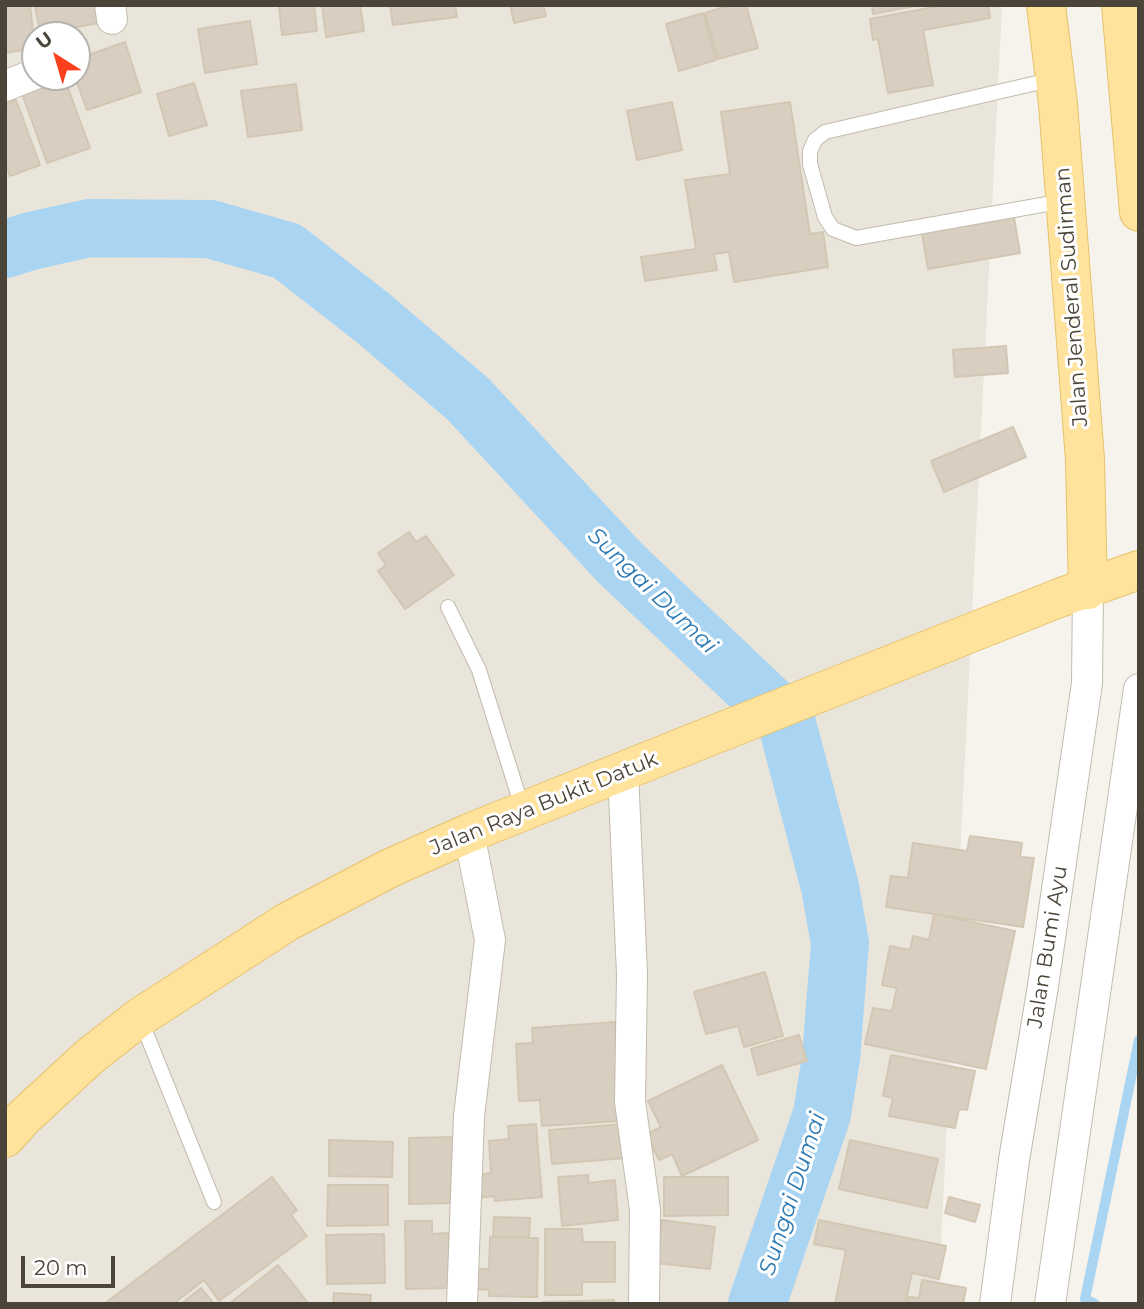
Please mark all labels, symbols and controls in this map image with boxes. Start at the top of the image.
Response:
north arrow [21,21,91,91]
text: U [31,27,57,54]
street label: Jalan Jenderal Sudirman [1050,166,1094,428]
water label: Sungai Dumai [582,522,722,660]
street label: Jalan Raya Bukit Datuk [426,747,662,861]
street label: Jalan Bumi Ayu [1023,864,1073,1030]
water label: Sungai Dumai [754,1109,832,1279]
scale bar [24,1242,119,1286]
text: 20 m [34,1255,88,1280]

